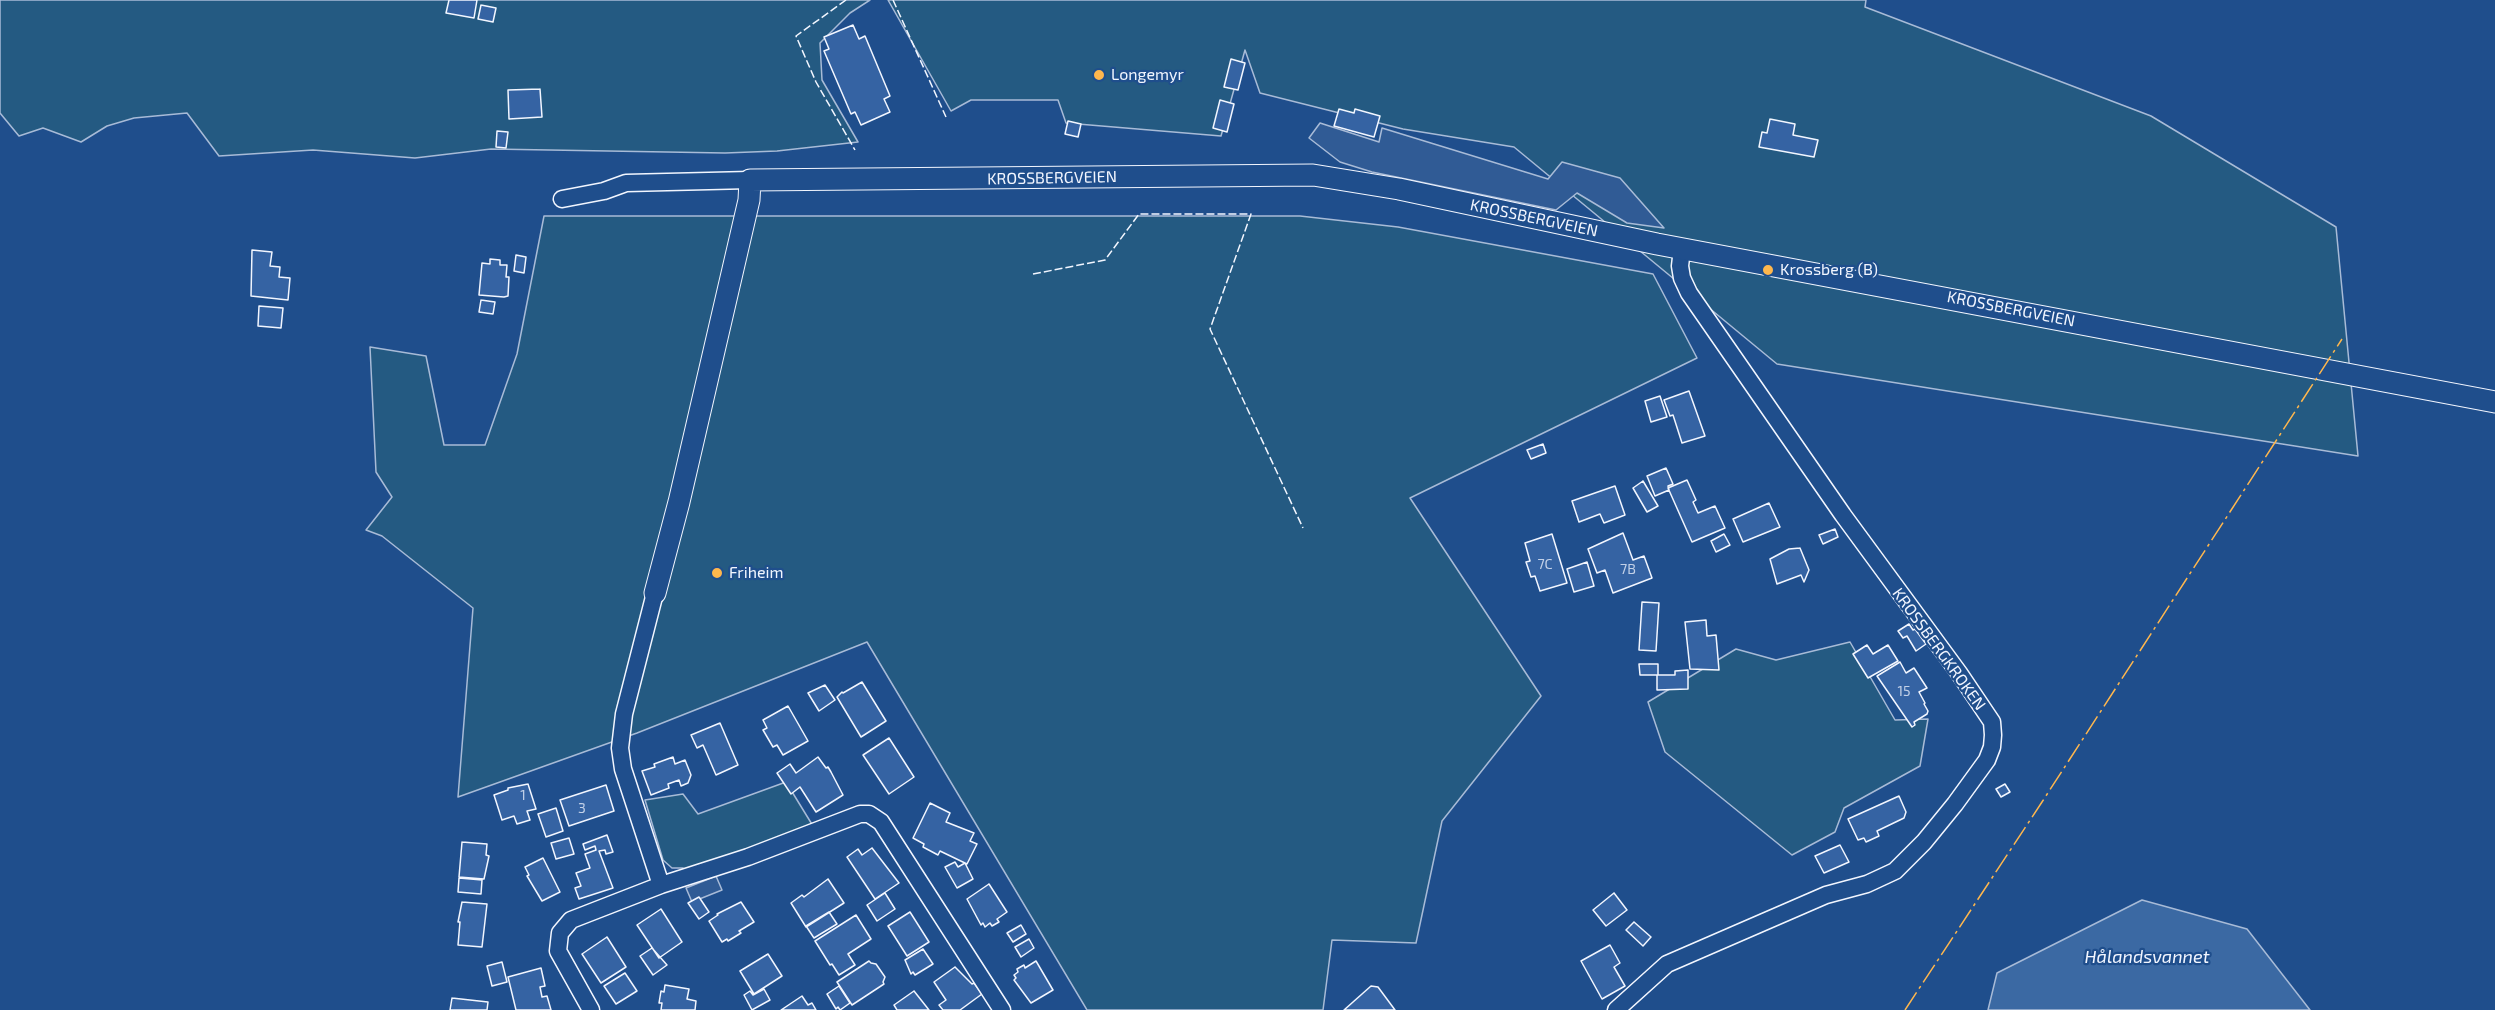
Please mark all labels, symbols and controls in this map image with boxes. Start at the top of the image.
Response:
place label: Longemyr [1111,65,1184,85]
marker: Longemyr [1092,68,1106,82]
street label: KROSSBERGVEIEN [987,167,1117,189]
street label: KROSSBERGVEIEN [1468,195,1600,241]
place label: Krossberg (B) [1780,260,1878,280]
marker: Krossberg (B) [1761,263,1775,277]
street label: KROSSBERGVEIEN [1945,287,2077,331]
house number: 7C [1537,556,1553,572]
house number: 7B [1620,561,1636,577]
place label: Friheim [729,563,784,583]
marker: Friheim [710,566,724,580]
street label: KROSSBERGKROKEN [1888,584,1990,714]
house number: 15 [1897,683,1911,699]
house number: 1 [520,787,526,803]
house number: 3 [578,800,586,816]
water label: Hålandsvannet [2085,946,2209,968]

